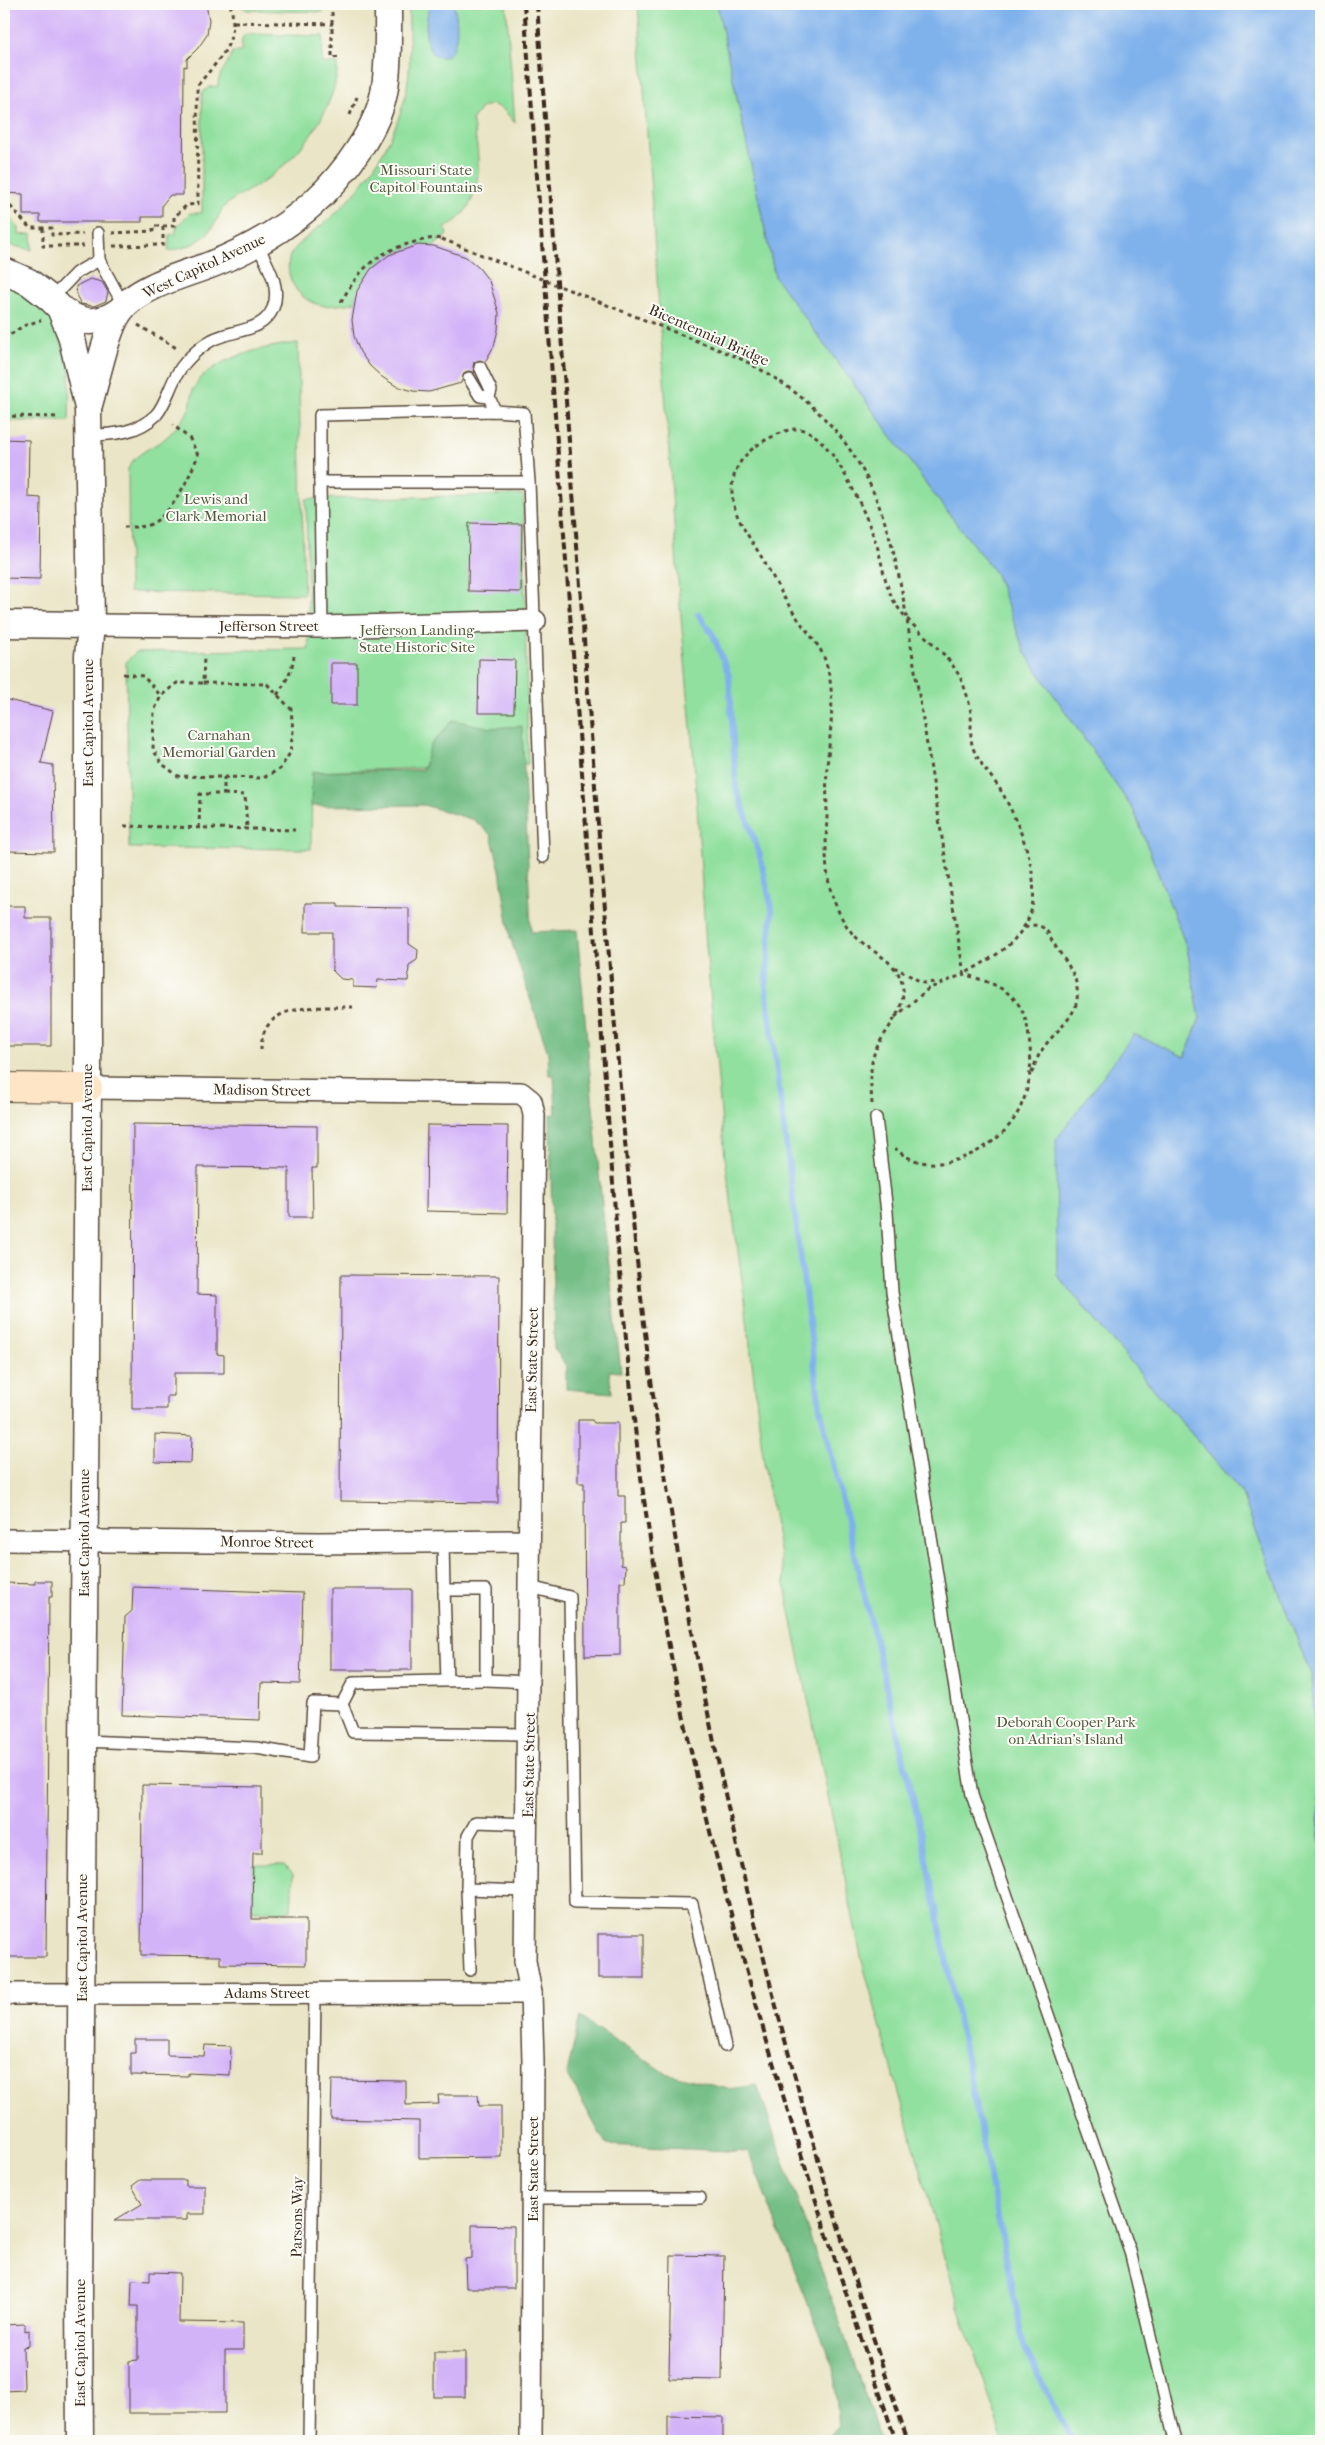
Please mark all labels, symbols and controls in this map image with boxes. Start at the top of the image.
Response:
park label: Missouri State Capitol Fountains [369,161,483,196]
street label: West Capitol Avenue [139,229,269,303]
street label: Bicentennial Bridge [646,300,772,370]
park label: Lewis and Clark Memorial [165,490,267,525]
street label: Jefferson Street [218,617,320,635]
park label: Jefferson Landing State Historic Site [359,621,476,656]
street label: East Capitol Avenue [79,658,97,787]
park label: Carnahan Memorial Garden [162,726,276,761]
street label: East Capitol Avenue [78,1063,96,1192]
street label: Madison Street [213,1080,312,1100]
street label: East State Street [522,1306,542,1413]
street label: East Capitol Avenue [75,1468,93,1597]
street label: Monroe Street [220,1532,315,1552]
street label: East State Street [519,1711,539,1818]
park label: Deborah Cooper Park on Adrian's Island [996,1713,1136,1748]
street label: East Capitol Avenue [73,1873,91,2002]
street label: Adams Street [223,1984,310,2002]
street label: East State Street [524,2115,542,2222]
street label: Parsons Way [287,2175,307,2258]
street label: East Capitol Avenue [71,2278,89,2407]

